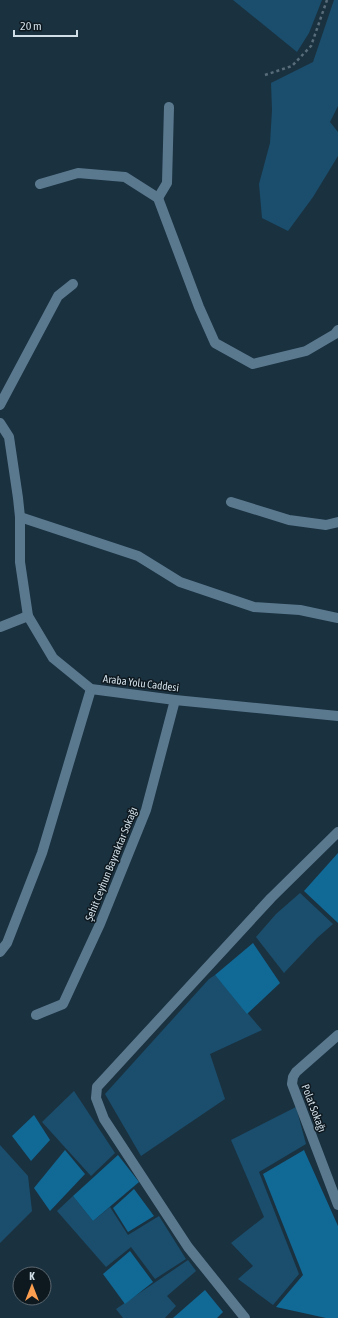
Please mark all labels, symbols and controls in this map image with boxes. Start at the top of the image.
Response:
scale bar [14,12,77,38]
text: 20 m [20,19,42,33]
street label: Araba Yolu Caddesi [102,672,180,694]
street label: Şehit Ceyhun Bayraktar Sokağı [83,805,139,923]
street label: Polat Sokağı [299,1082,329,1134]
north arrow [12,1266,52,1306]
text: K [29,1270,35,1282]

